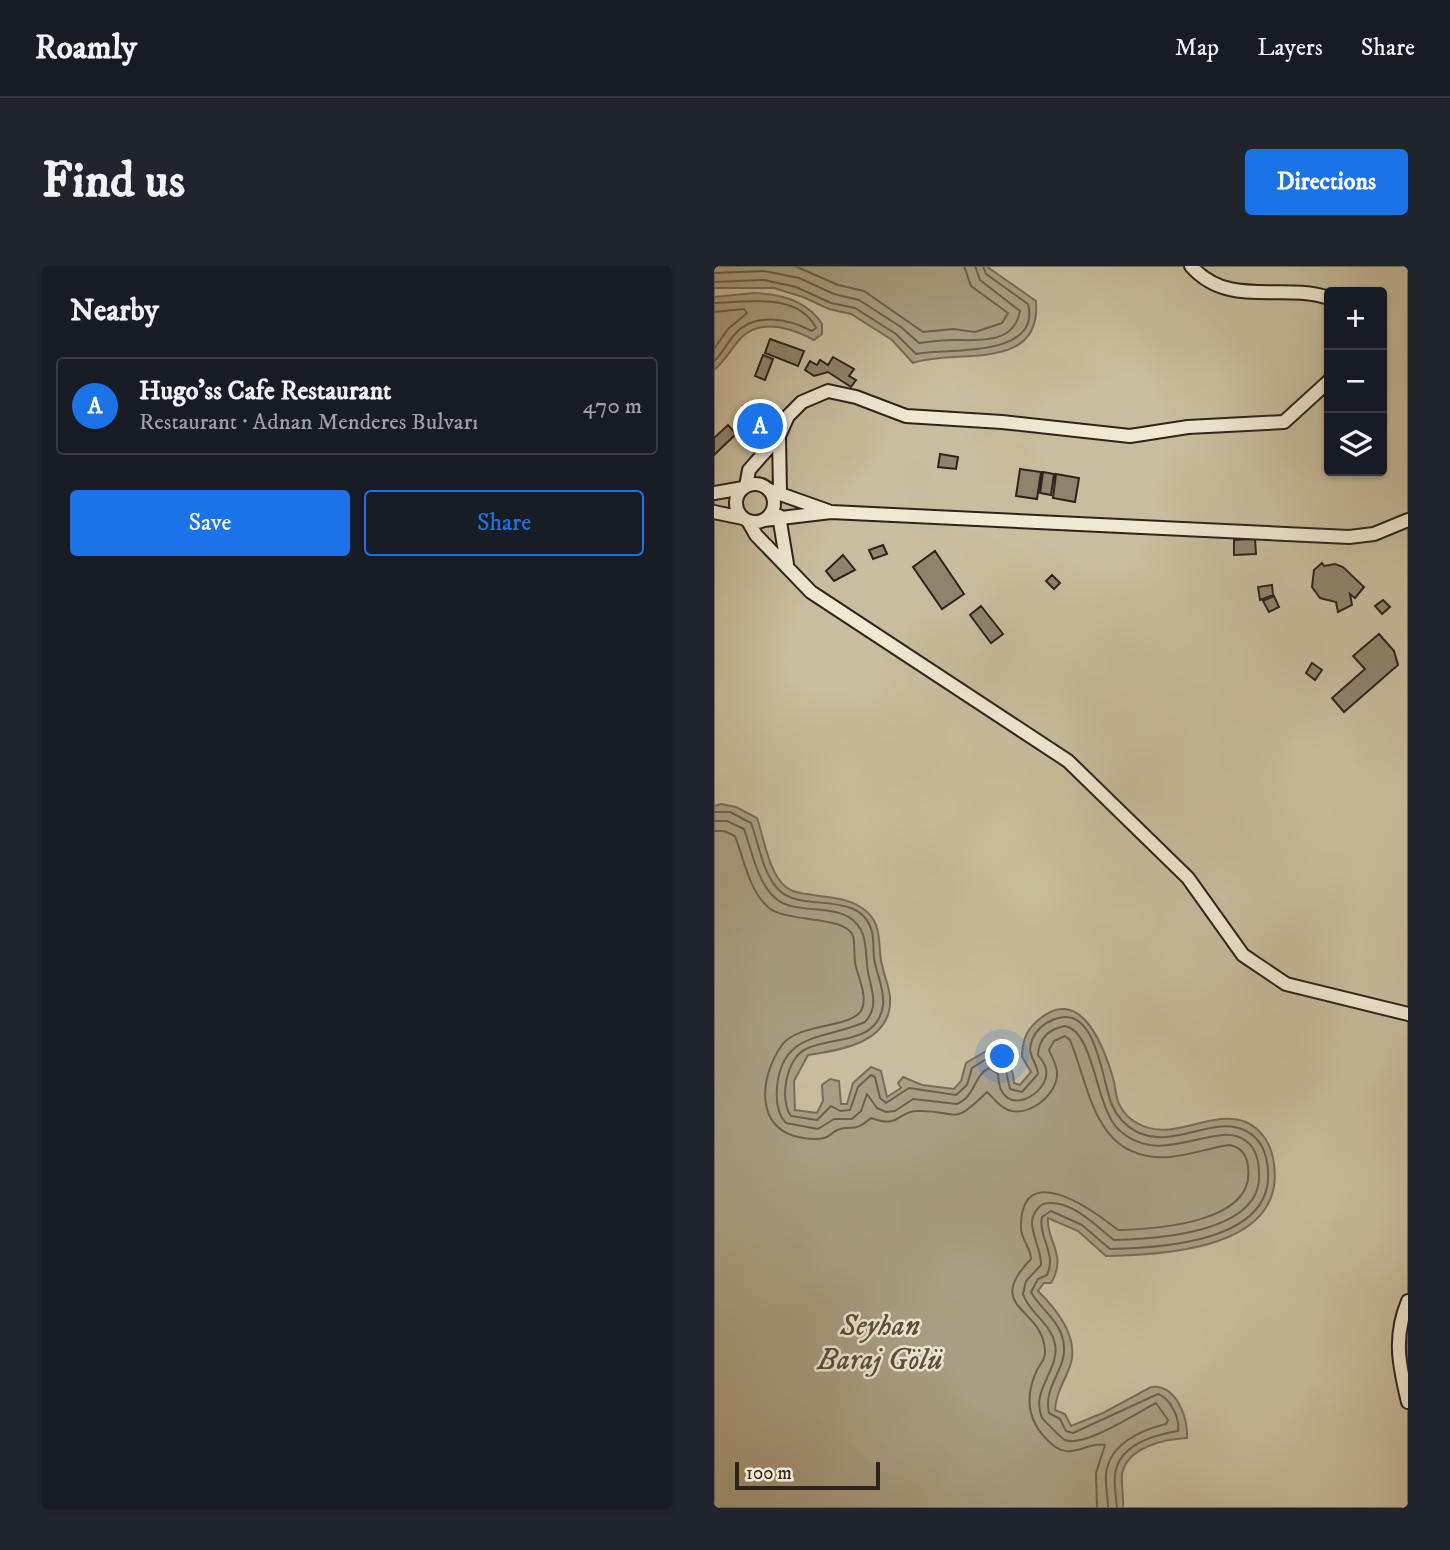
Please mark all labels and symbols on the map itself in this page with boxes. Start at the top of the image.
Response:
pin: A [737,400,783,452]
your location [985,1039,1019,1073]
water label: Seyhan Baraj Gölü [816,1308,943,1379]
scale bar [735,1459,880,1491]

